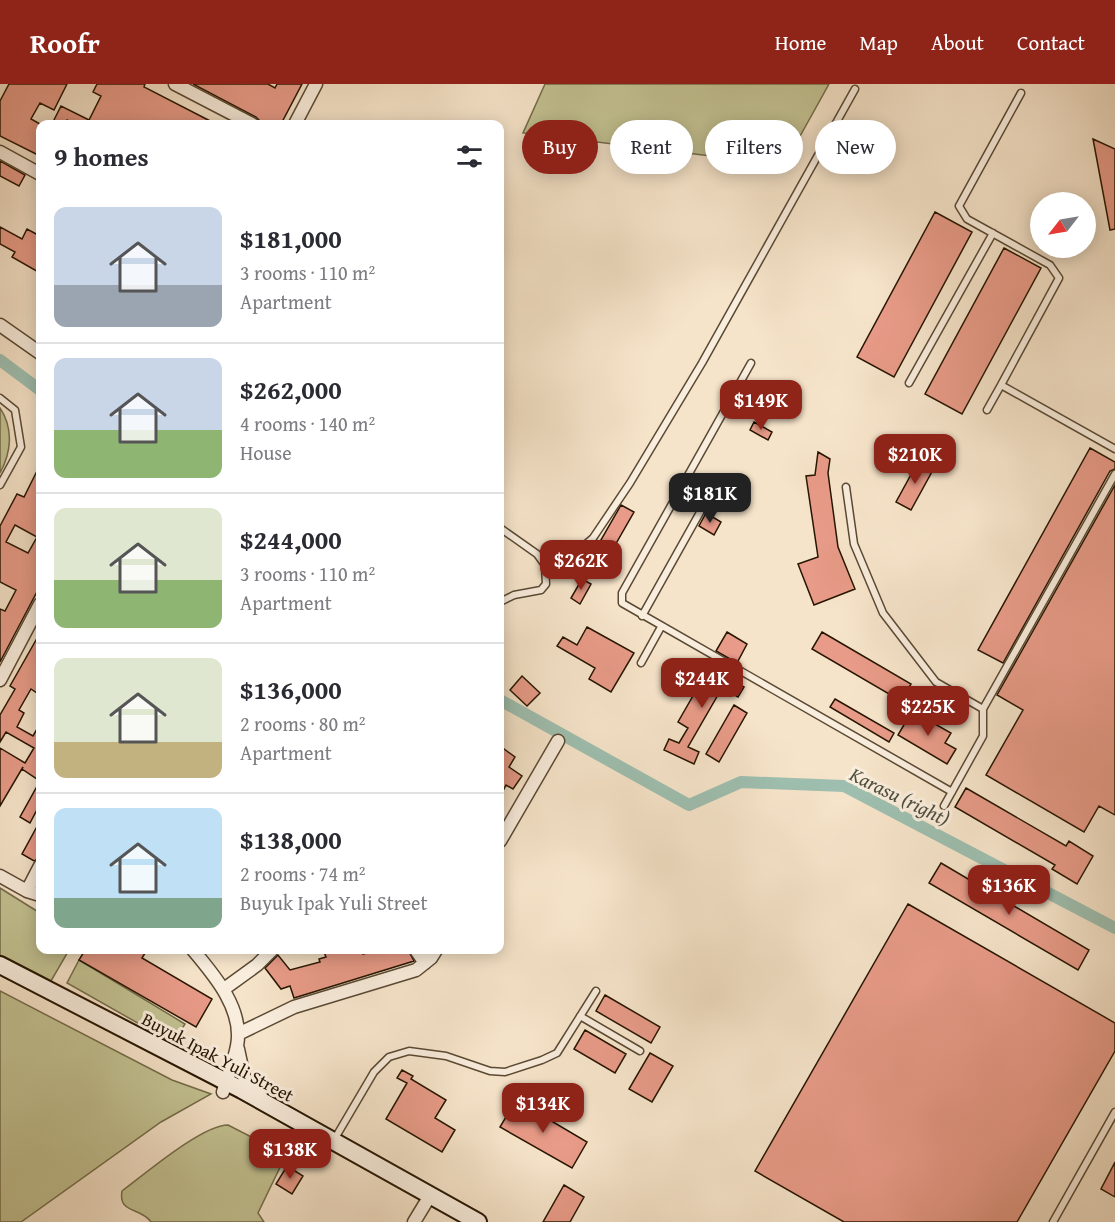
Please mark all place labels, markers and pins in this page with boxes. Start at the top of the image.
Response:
pin: $149K [719,380,803,431]
pin: $210K [873,434,957,485]
pin: $181K [668,473,752,524]
pin: $262K [539,540,623,591]
pin: $244K [660,658,744,709]
pin: $225K [886,686,970,737]
pin: $136K [967,865,1051,916]
pin: $134K [501,1083,585,1134]
pin: $138K [248,1129,332,1180]

